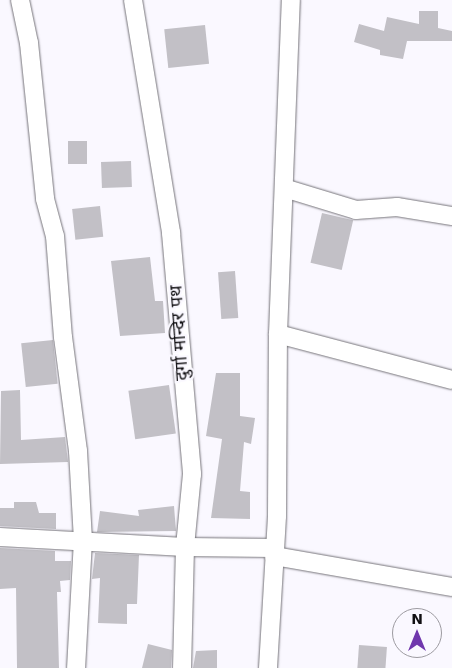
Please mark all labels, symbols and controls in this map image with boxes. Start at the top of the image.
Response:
street label: दुर्गा मन्दिर पथ [165,285,193,381]
north arrow [392,608,442,658]
text: N [411,611,423,627]

